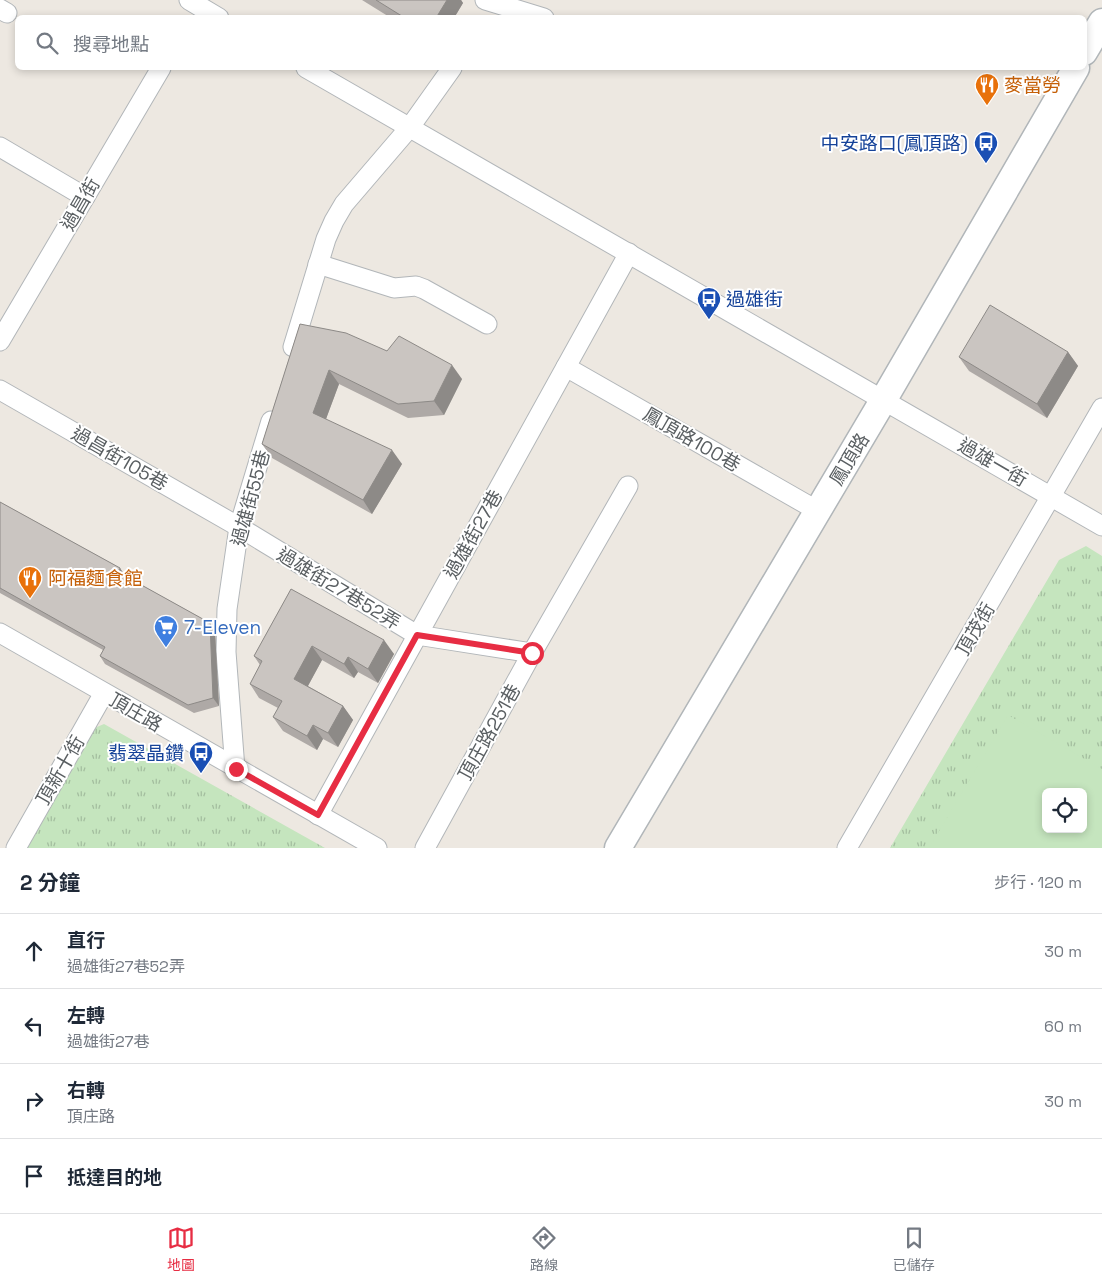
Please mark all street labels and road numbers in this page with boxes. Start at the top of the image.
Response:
street label: 過昌街 [55,173,106,235]
street label: 鳳頂路100巷 [639,402,745,477]
street label: 過昌街105巷 [67,421,173,496]
street label: 鳳頂路 [824,428,875,490]
street label: 過雄一街 [954,433,1032,492]
street label: 過雄街55巷 [226,447,275,549]
street label: 過雄街27巷 [439,485,508,583]
street label: 過雄街27巷52弄 [272,542,405,635]
street label: 頂茂街 [950,598,1001,660]
street label: 頂庄路251巷 [453,680,526,785]
street label: 頂庄路 [105,687,167,738]
street label: 頂新十街 [31,731,90,809]

